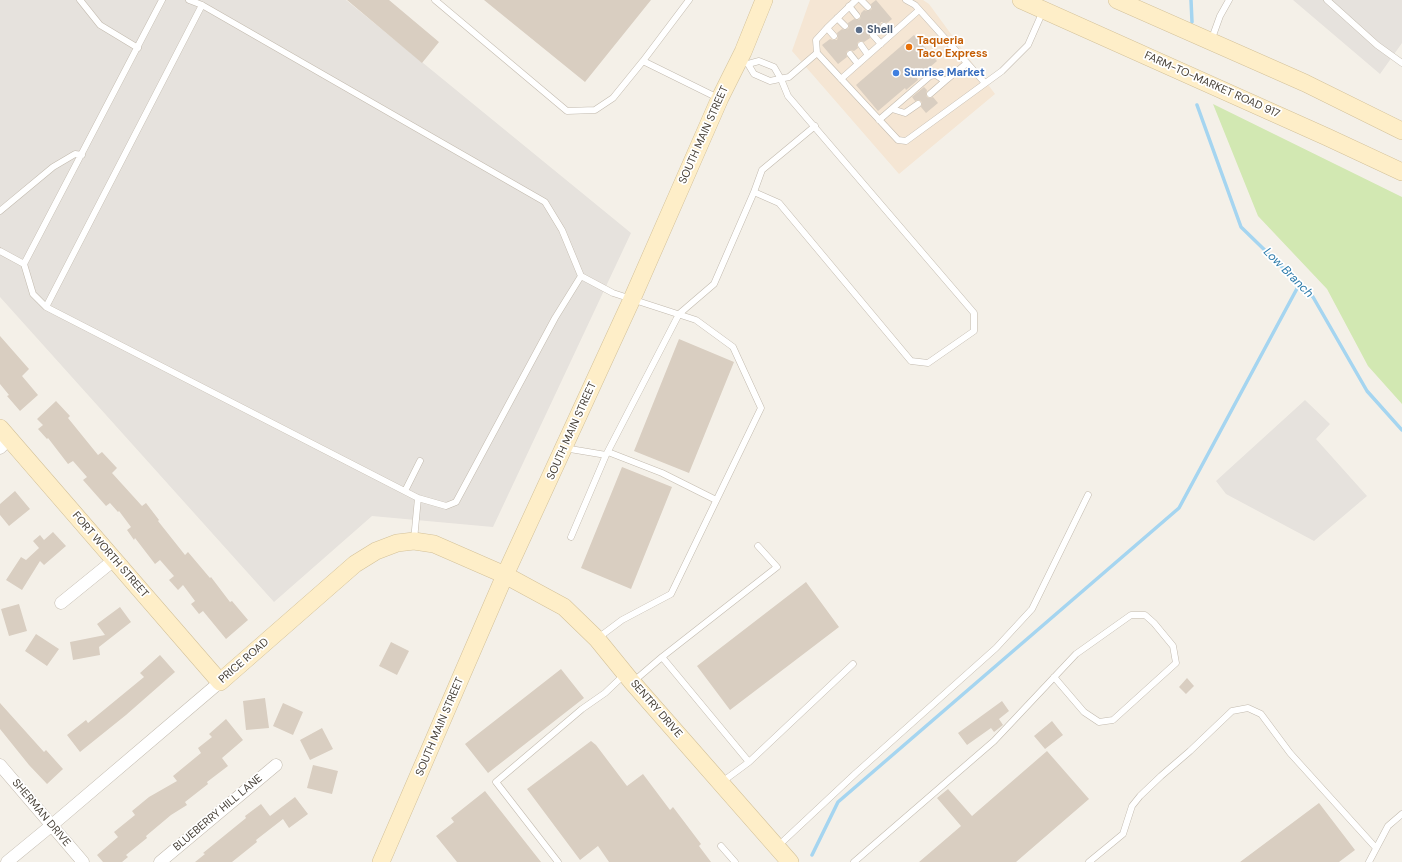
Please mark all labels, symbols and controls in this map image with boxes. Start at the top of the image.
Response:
place label: Shell [867,23,893,37]
marker: Shell [854,25,864,35]
place label: Taqueria Taco Express [917,34,988,60]
marker: Taqueria Taco Express [904,42,914,52]
street label: FARM-TO-MARKET ROAD 917 [1142,49,1282,121]
place label: Sunrise Market [904,66,985,80]
marker: Sunrise Market [891,68,901,78]
street label: SOUTH MAIN STREET [676,84,732,186]
water label: Low Branch [1260,245,1316,301]
street label: SOUTH MAIN STREET [544,380,600,482]
street label: FORT WORTH STREET [69,509,151,601]
street label: PRICE ROAD [216,636,272,686]
street label: SOUTH MAIN STREET [413,676,467,778]
street label: SENTRY DRIVE [627,677,685,741]
street label: BLUEBERRY HILL LANE [171,772,265,854]
street label: SHERMAN DRIVE [9,777,73,849]

